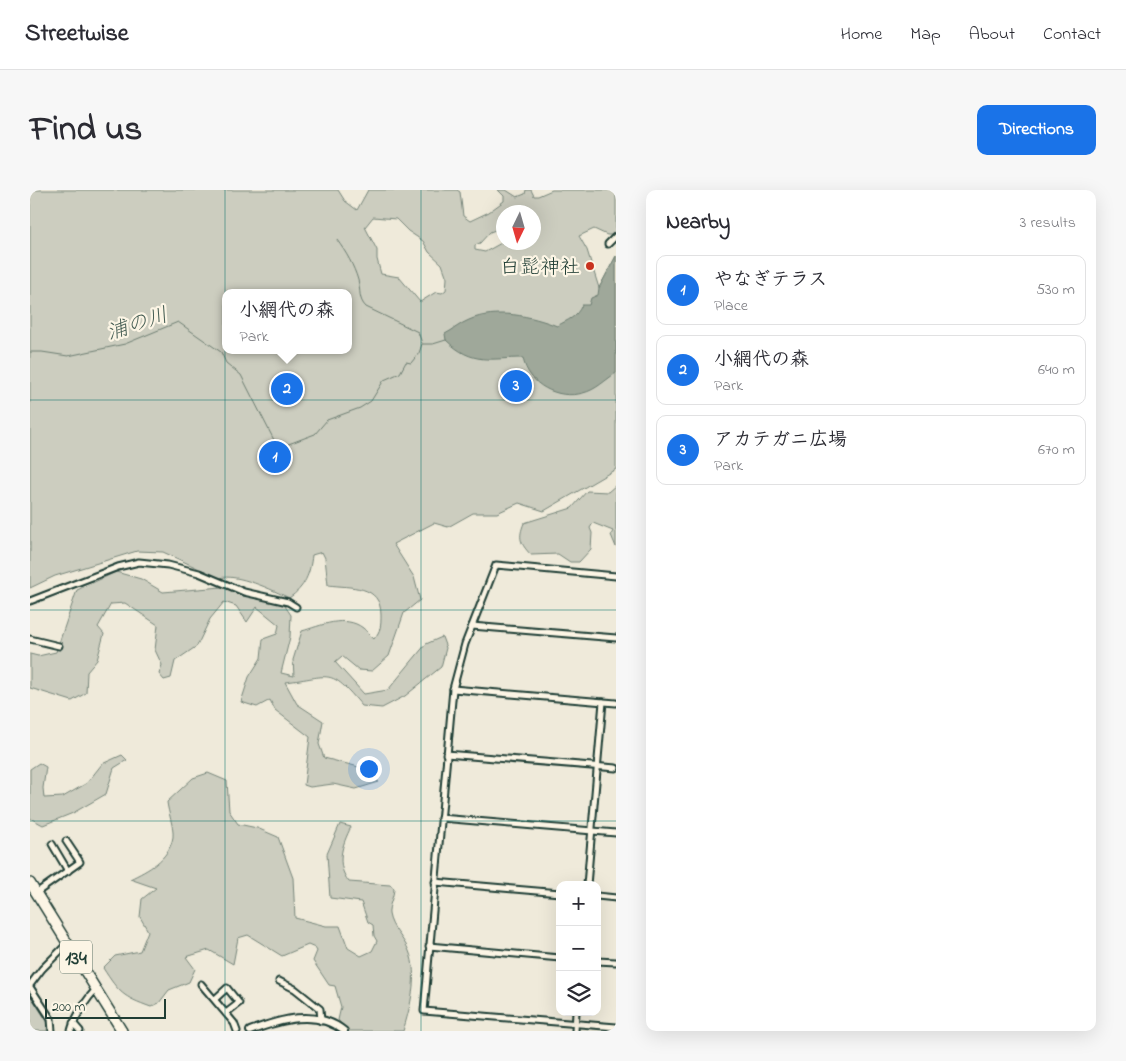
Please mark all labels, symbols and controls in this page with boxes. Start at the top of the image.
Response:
text: Streetwise [25,17,129,52]
text: Home [841,22,882,48]
text: Map [910,22,941,48]
text: About [969,22,1015,48]
text: Contact [1043,22,1101,48]
text: Find us [30,105,142,156]
button: Directions [977,105,1096,155]
north arrow [496,205,541,250]
text: Nearby [666,208,730,238]
text: 3 results [1020,211,1076,235]
place label: 白髭神社 [500,254,580,283]
marker: 白髭神社 [584,260,596,272]
text: やなぎテラス [714,267,827,294]
text: 1 [680,278,686,302]
text: 530 m [1036,278,1075,302]
popup [222,289,352,354]
text: Place [714,294,748,318]
text: 小網代の森 [239,298,335,325]
water label: 浦の川 [103,301,172,349]
text: Park [239,325,268,349]
text: 小網代の森 [714,347,809,374]
text: 2 [679,358,687,382]
text: 640 m [1038,358,1075,382]
pin: 3 [500,367,532,405]
pin: 2 [271,370,303,408]
text: Park [714,374,743,398]
text: アカテガニ広場 [714,427,847,454]
pin: 1 [259,438,291,476]
text: 3 [680,438,686,462]
text: 670 m [1038,438,1075,462]
text: Park [714,454,743,478]
your location [356,756,382,782]
map controls [556,881,601,1016]
button: + [556,881,601,926]
button: − [556,926,601,971]
road number: 134 [60,940,92,974]
button: layers [556,971,601,1016]
scale bar [45,996,166,1019]
text: 200 m [52,997,85,1018]

